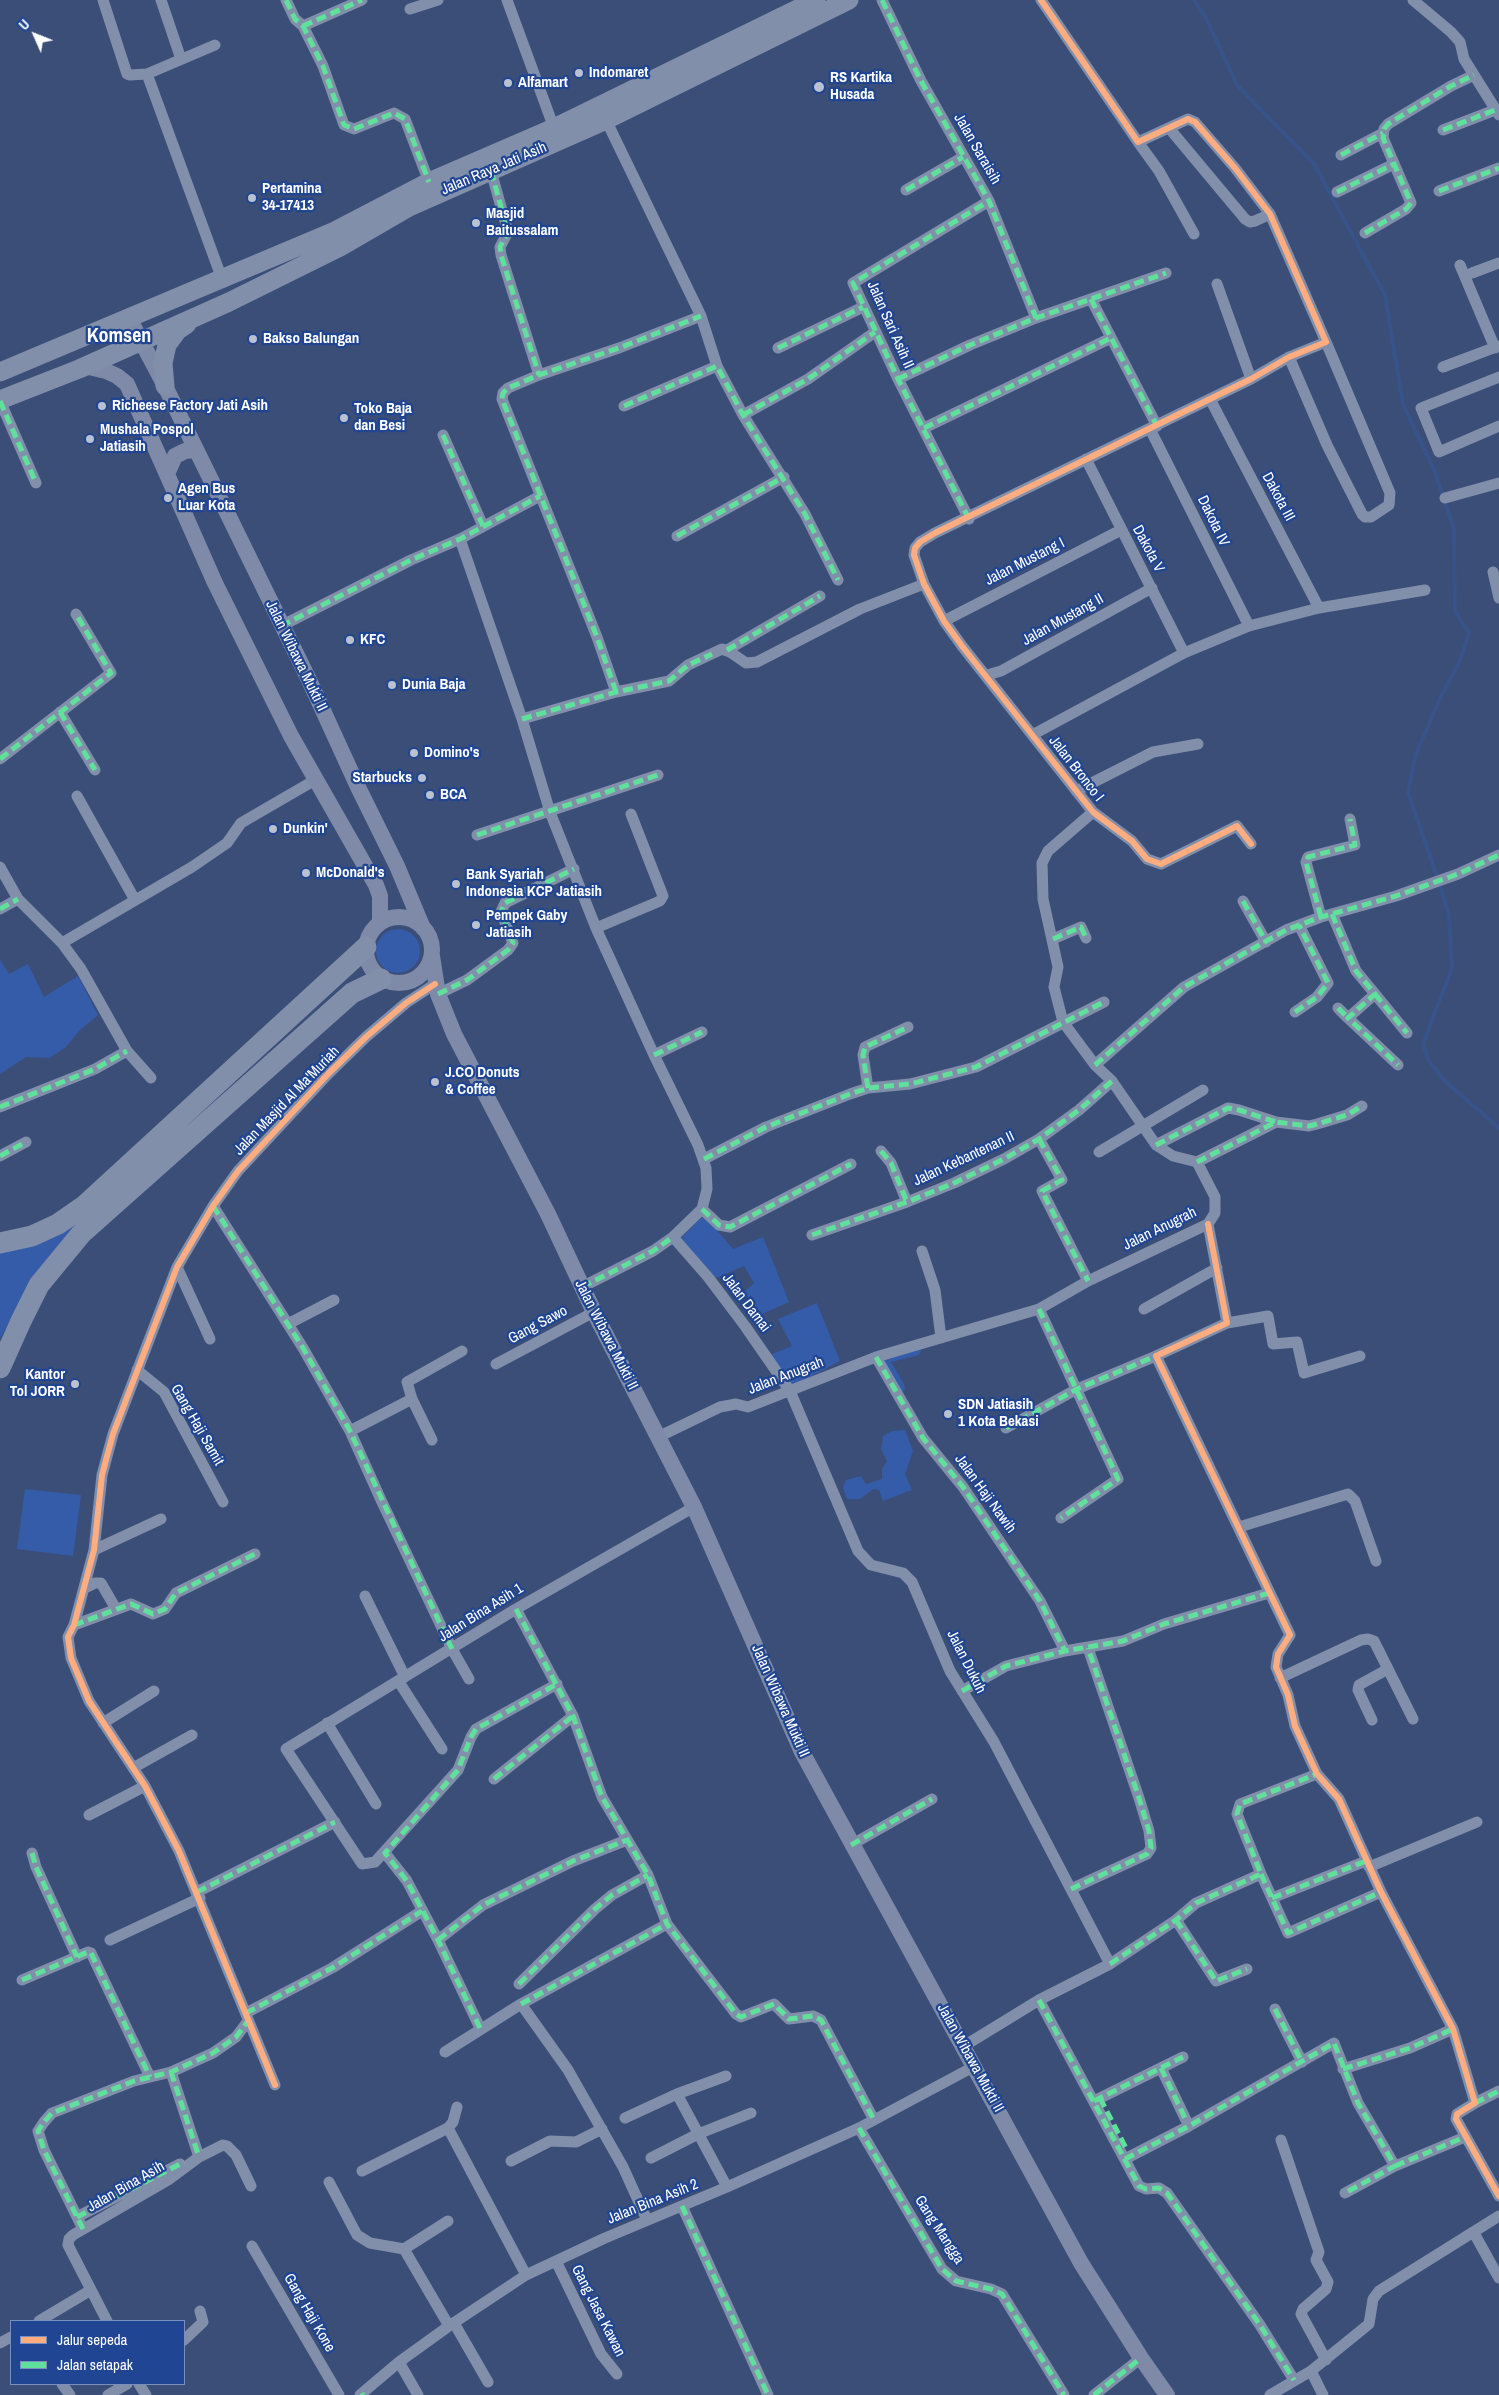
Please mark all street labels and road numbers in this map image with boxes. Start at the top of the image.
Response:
street label: Jalan Saraisih [950,110,1004,188]
street label: Jalan Raya Jati Asih [439,139,549,199]
street label: Jalan Sari Asih II [863,279,917,371]
street label: Dakota III [1258,470,1298,524]
street label: Dakota IV [1193,493,1233,549]
street label: Dakota V [1128,522,1168,576]
street label: Jalan Mustang I [982,534,1068,590]
street label: Jalan Mustang II [1019,590,1107,650]
street label: Jalan Wibawa Mukti II [261,598,331,714]
street label: Jalan Bronco I [1045,732,1107,806]
street label: Jalan Masjid Al Ma'Muriah [230,1043,344,1159]
street label: Jalan Kebantenan II [911,1128,1017,1190]
street label: Jalan Anugrah [1120,1204,1200,1254]
street label: Jalan Damai [718,1270,774,1336]
street label: Jalan Wibawa Mukti II [571,1277,641,1393]
street label: Gang Sawo [505,1302,571,1348]
street label: Jalan Anugrah [746,1353,826,1399]
street label: Gang Haji Samit [166,1381,228,1469]
street label: Jalan Haji Nawih [950,1451,1020,1537]
street label: Jalan Bina Asih 1 [435,1580,527,1646]
street label: Jalan Dukuh [942,1627,990,1697]
street label: Jalan Wibawa Mukti II [747,1642,813,1760]
street label: Jalan Wibawa Mukti II [933,2001,1007,2115]
street label: Jalan Bina Asih [84,2158,168,2216]
street label: Jalan Bina Asih 2 [605,2176,701,2228]
street label: Gang Mangga [910,2192,968,2268]
street label: Gang Jasa Kawan [567,2262,629,2360]
street label: Gang Haji Kone [279,2271,339,2355]

